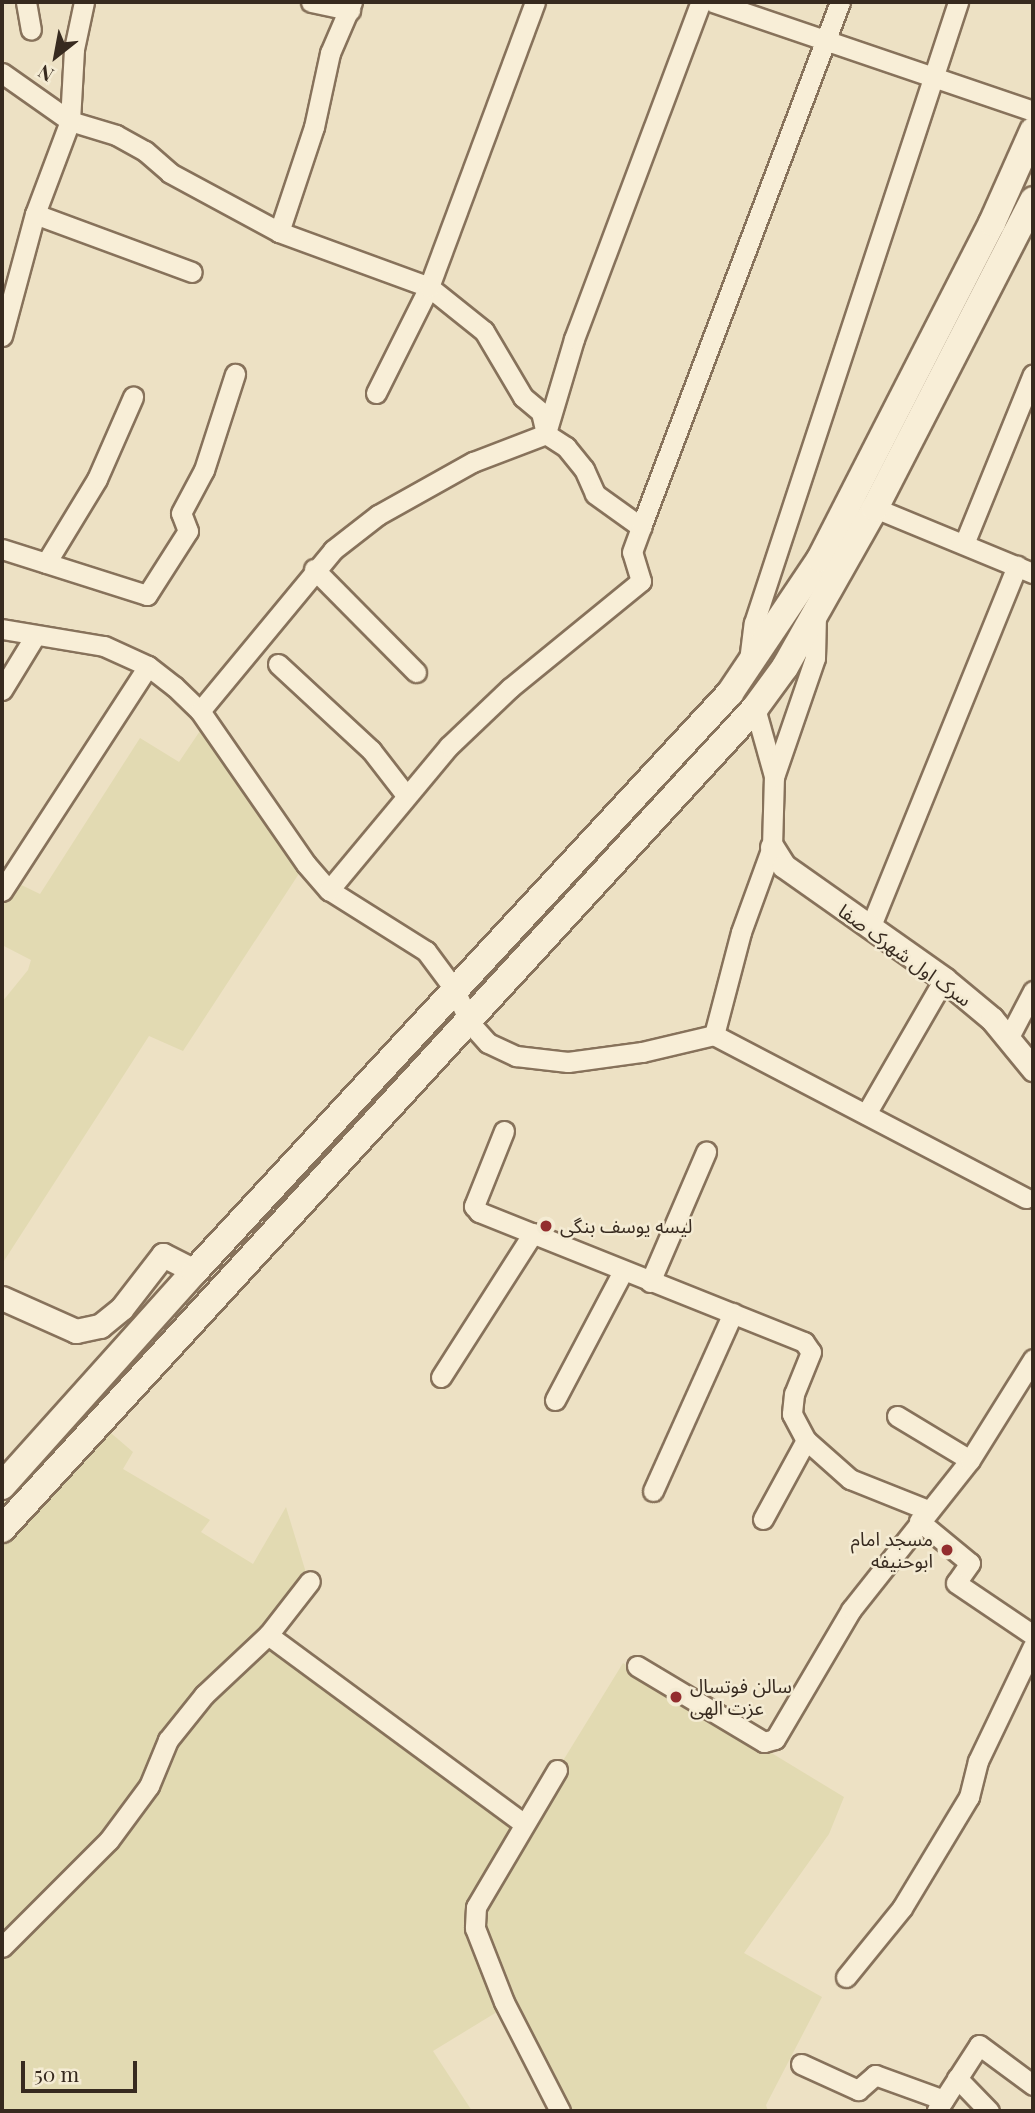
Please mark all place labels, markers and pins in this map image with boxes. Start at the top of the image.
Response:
place label: لیسه یوسف بنگی [560,1215,693,1237]
marker: لیسه یوسف بنگی [538,1218,554,1234]
place label: مسجد امام ابوحنیفه [851,1528,933,1572]
marker: مسجد امام ابوحنیفه [939,1542,955,1558]
place label: سالن فوتسال عزت الهی [690,1675,792,1719]
marker: سالن فوتسال عزت الهی [668,1689,684,1705]

